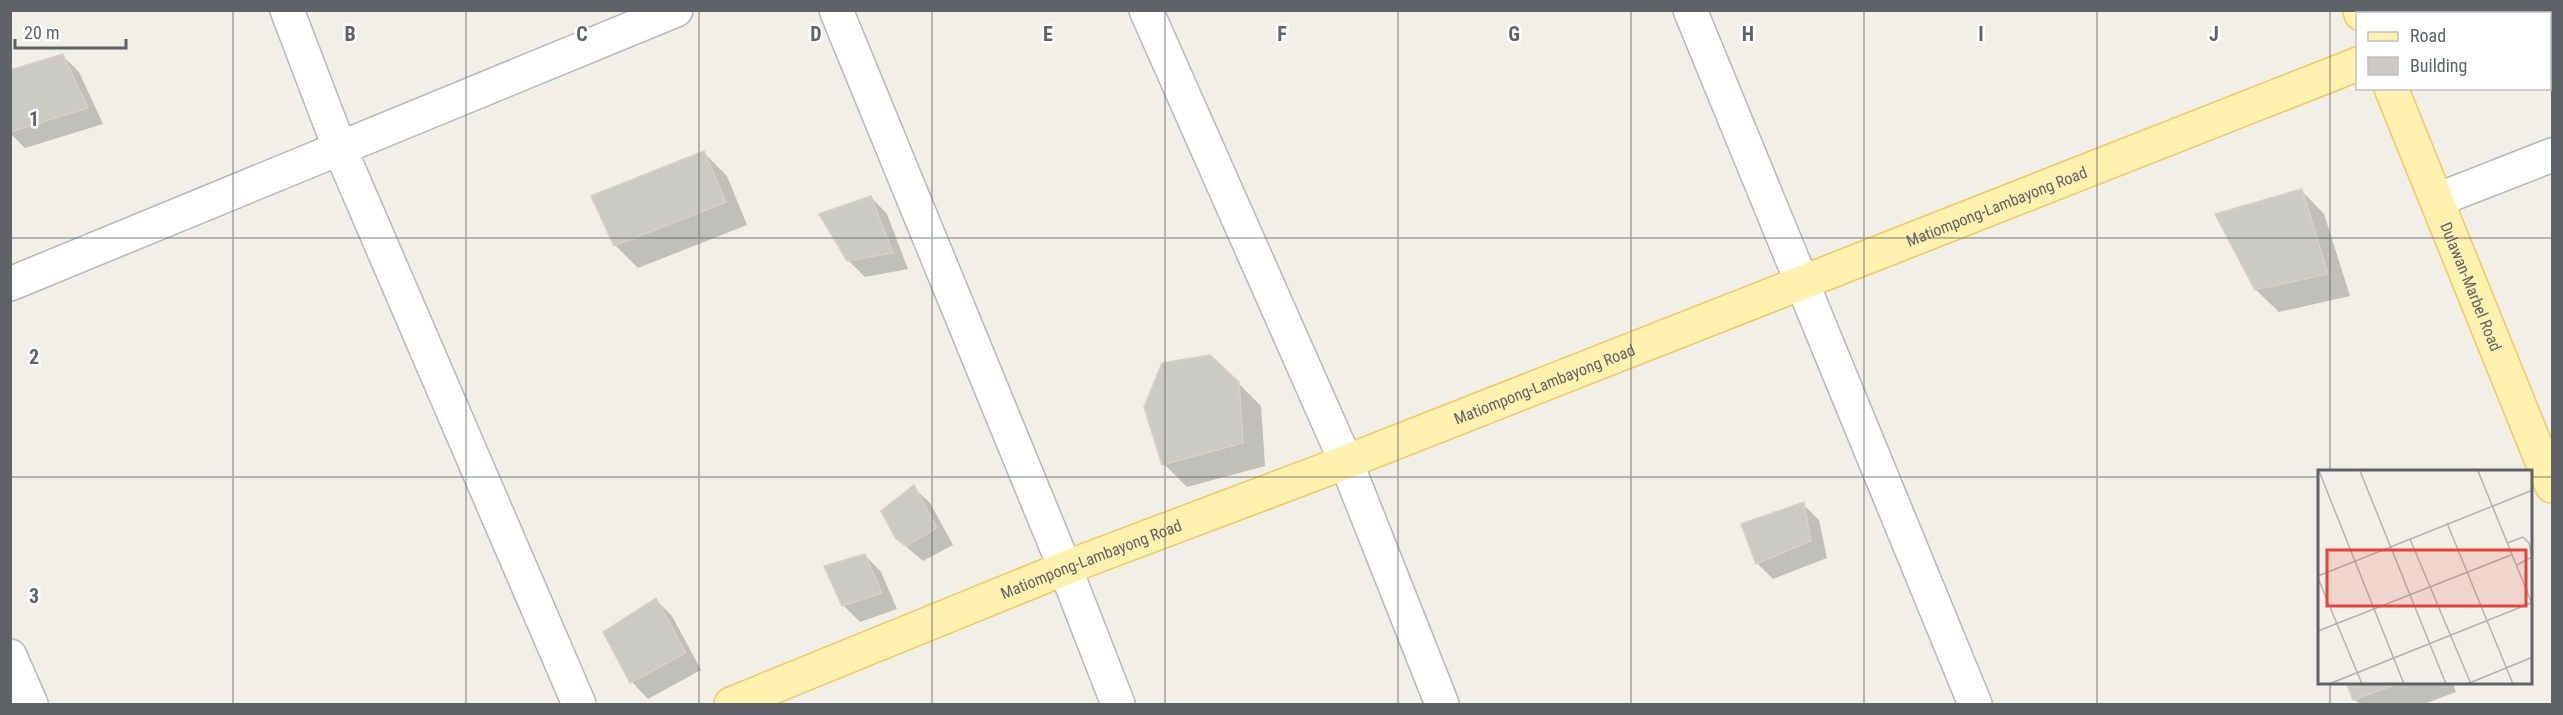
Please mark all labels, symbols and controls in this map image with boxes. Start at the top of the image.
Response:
scale bar [15,12,126,50]
legend [2356,12,2551,90]
text: 20 m [24,22,59,43]
text: B [344,22,356,46]
text: C [576,22,588,46]
text: D [810,22,822,46]
text: E [1043,22,1053,46]
text: F [1277,22,1287,46]
text: G [1508,22,1520,46]
text: H [1742,22,1754,46]
text: I [1978,22,1984,46]
text: J [2209,22,2219,46]
text: Road [2410,25,2446,46]
text: Building [2410,55,2467,76]
text: 1 [29,107,39,131]
street label: Matiompong-Lambayong Road [1904,163,2090,251]
street label: Dulawan-Marbel Road [2436,219,2505,354]
street label: Matiompong-Lambayong Road [1451,340,1638,429]
text: 2 [29,345,39,369]
inset map [2318,470,2533,685]
street label: Matiompong-Lambayong Road [998,516,1184,603]
text: 3 [29,584,39,608]

